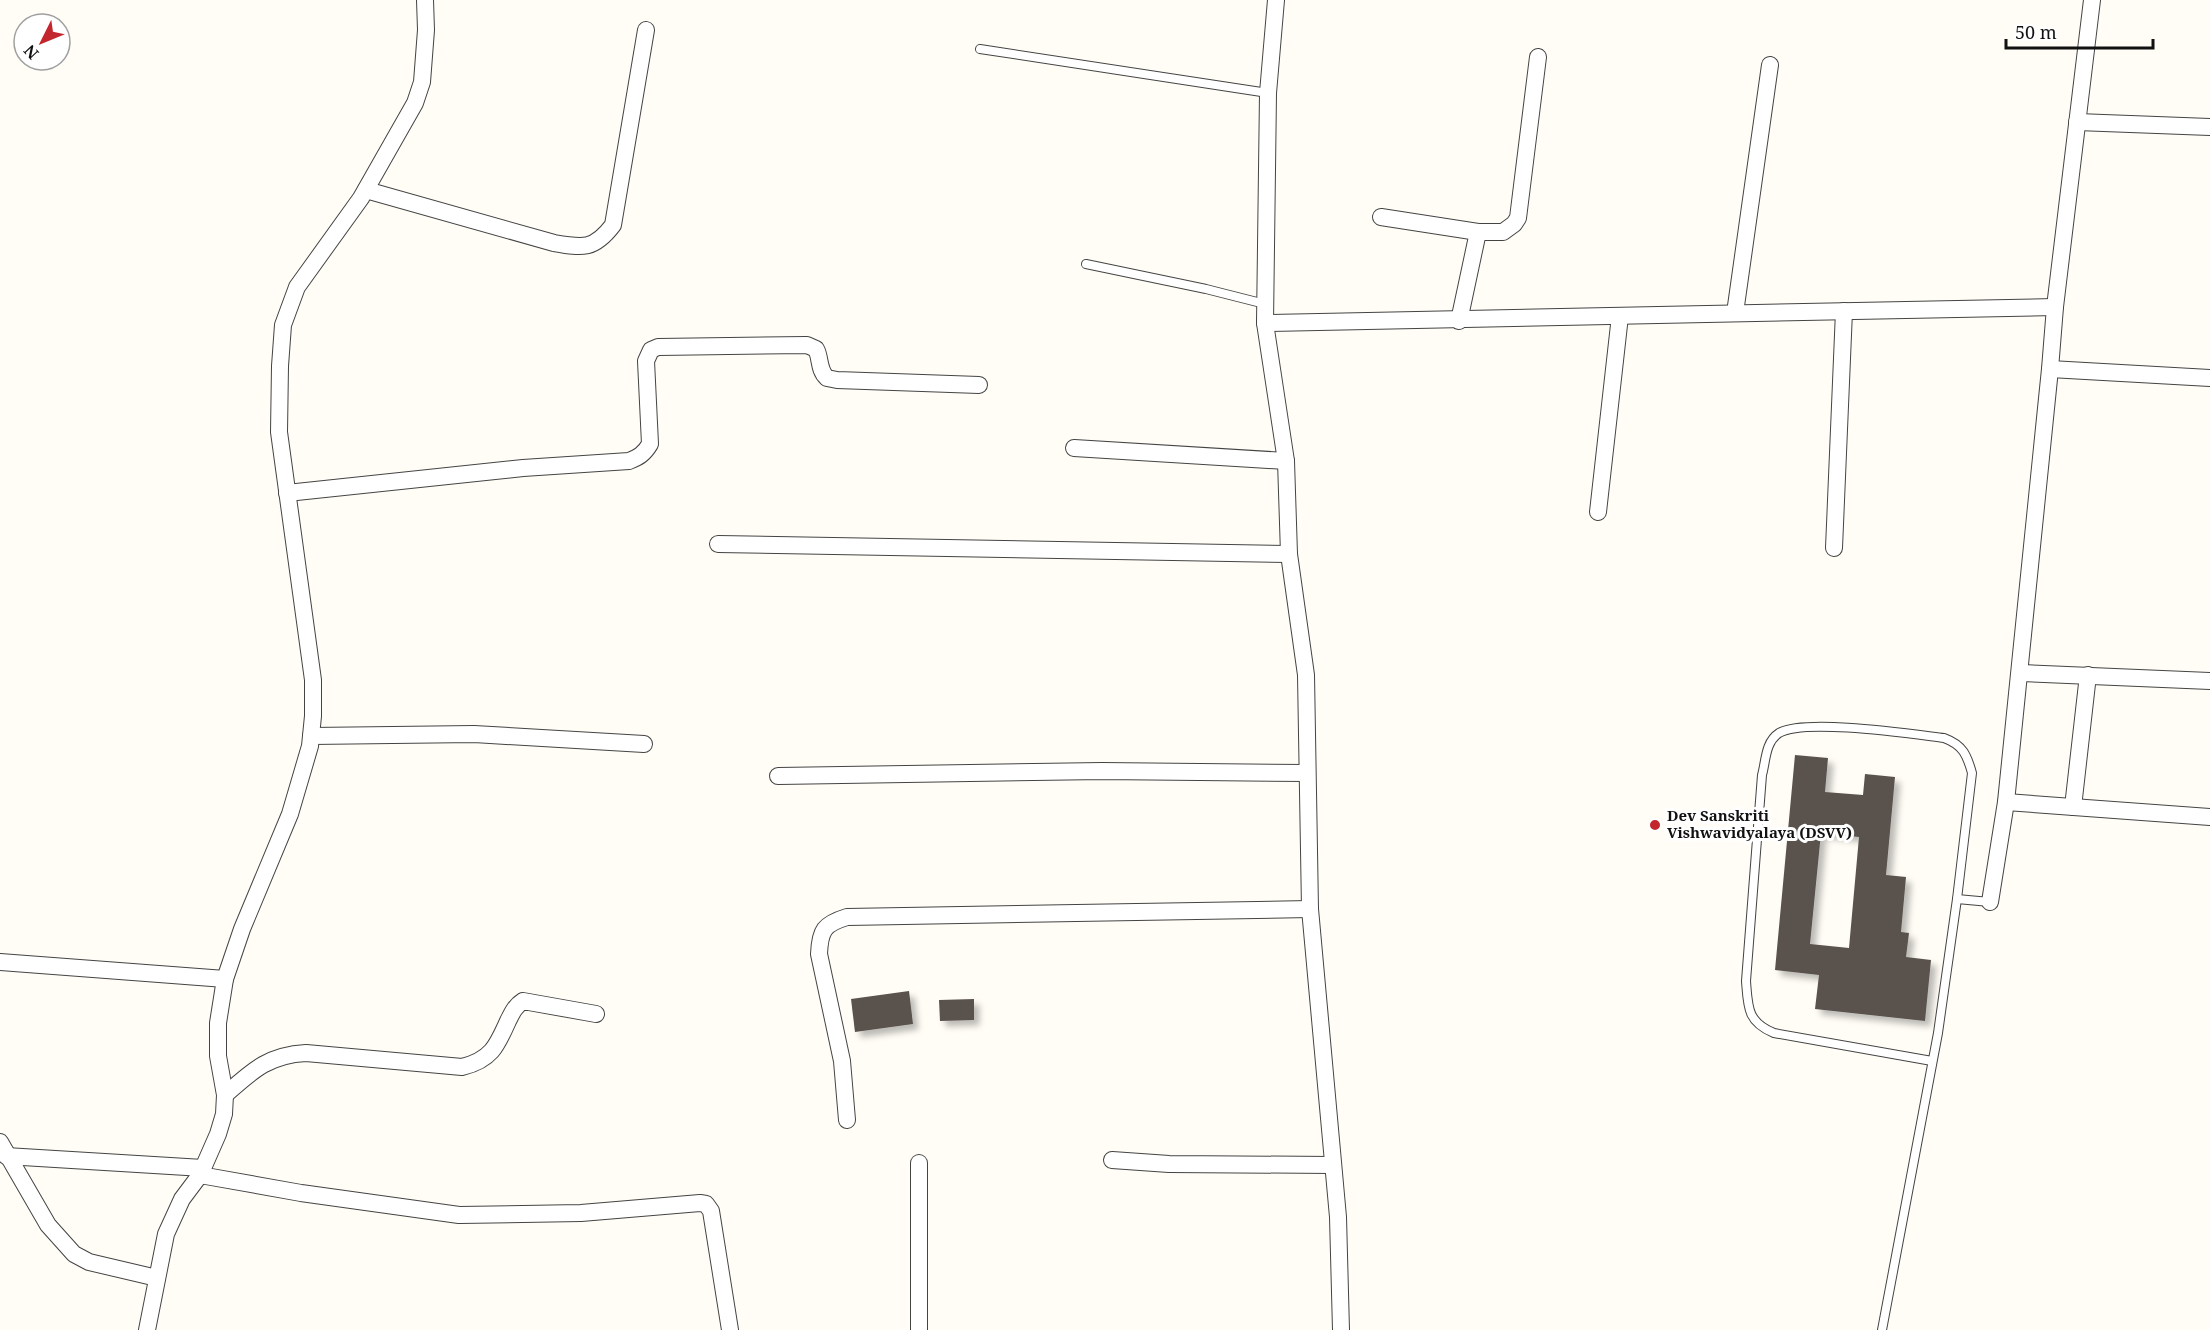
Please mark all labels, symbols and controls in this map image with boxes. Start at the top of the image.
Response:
north arrow [12,12,72,72]
scale bar [2006,12,2153,50]
text: 50 m [2015,20,2057,44]
text: N [18,40,43,64]
place label: Dev Sanskriti Vishwavidyalaya (DSVV) [1667,805,1852,842]
marker: Dev Sanskriti Vishwavidyalaya (DSVV) [1648,818,1662,832]

